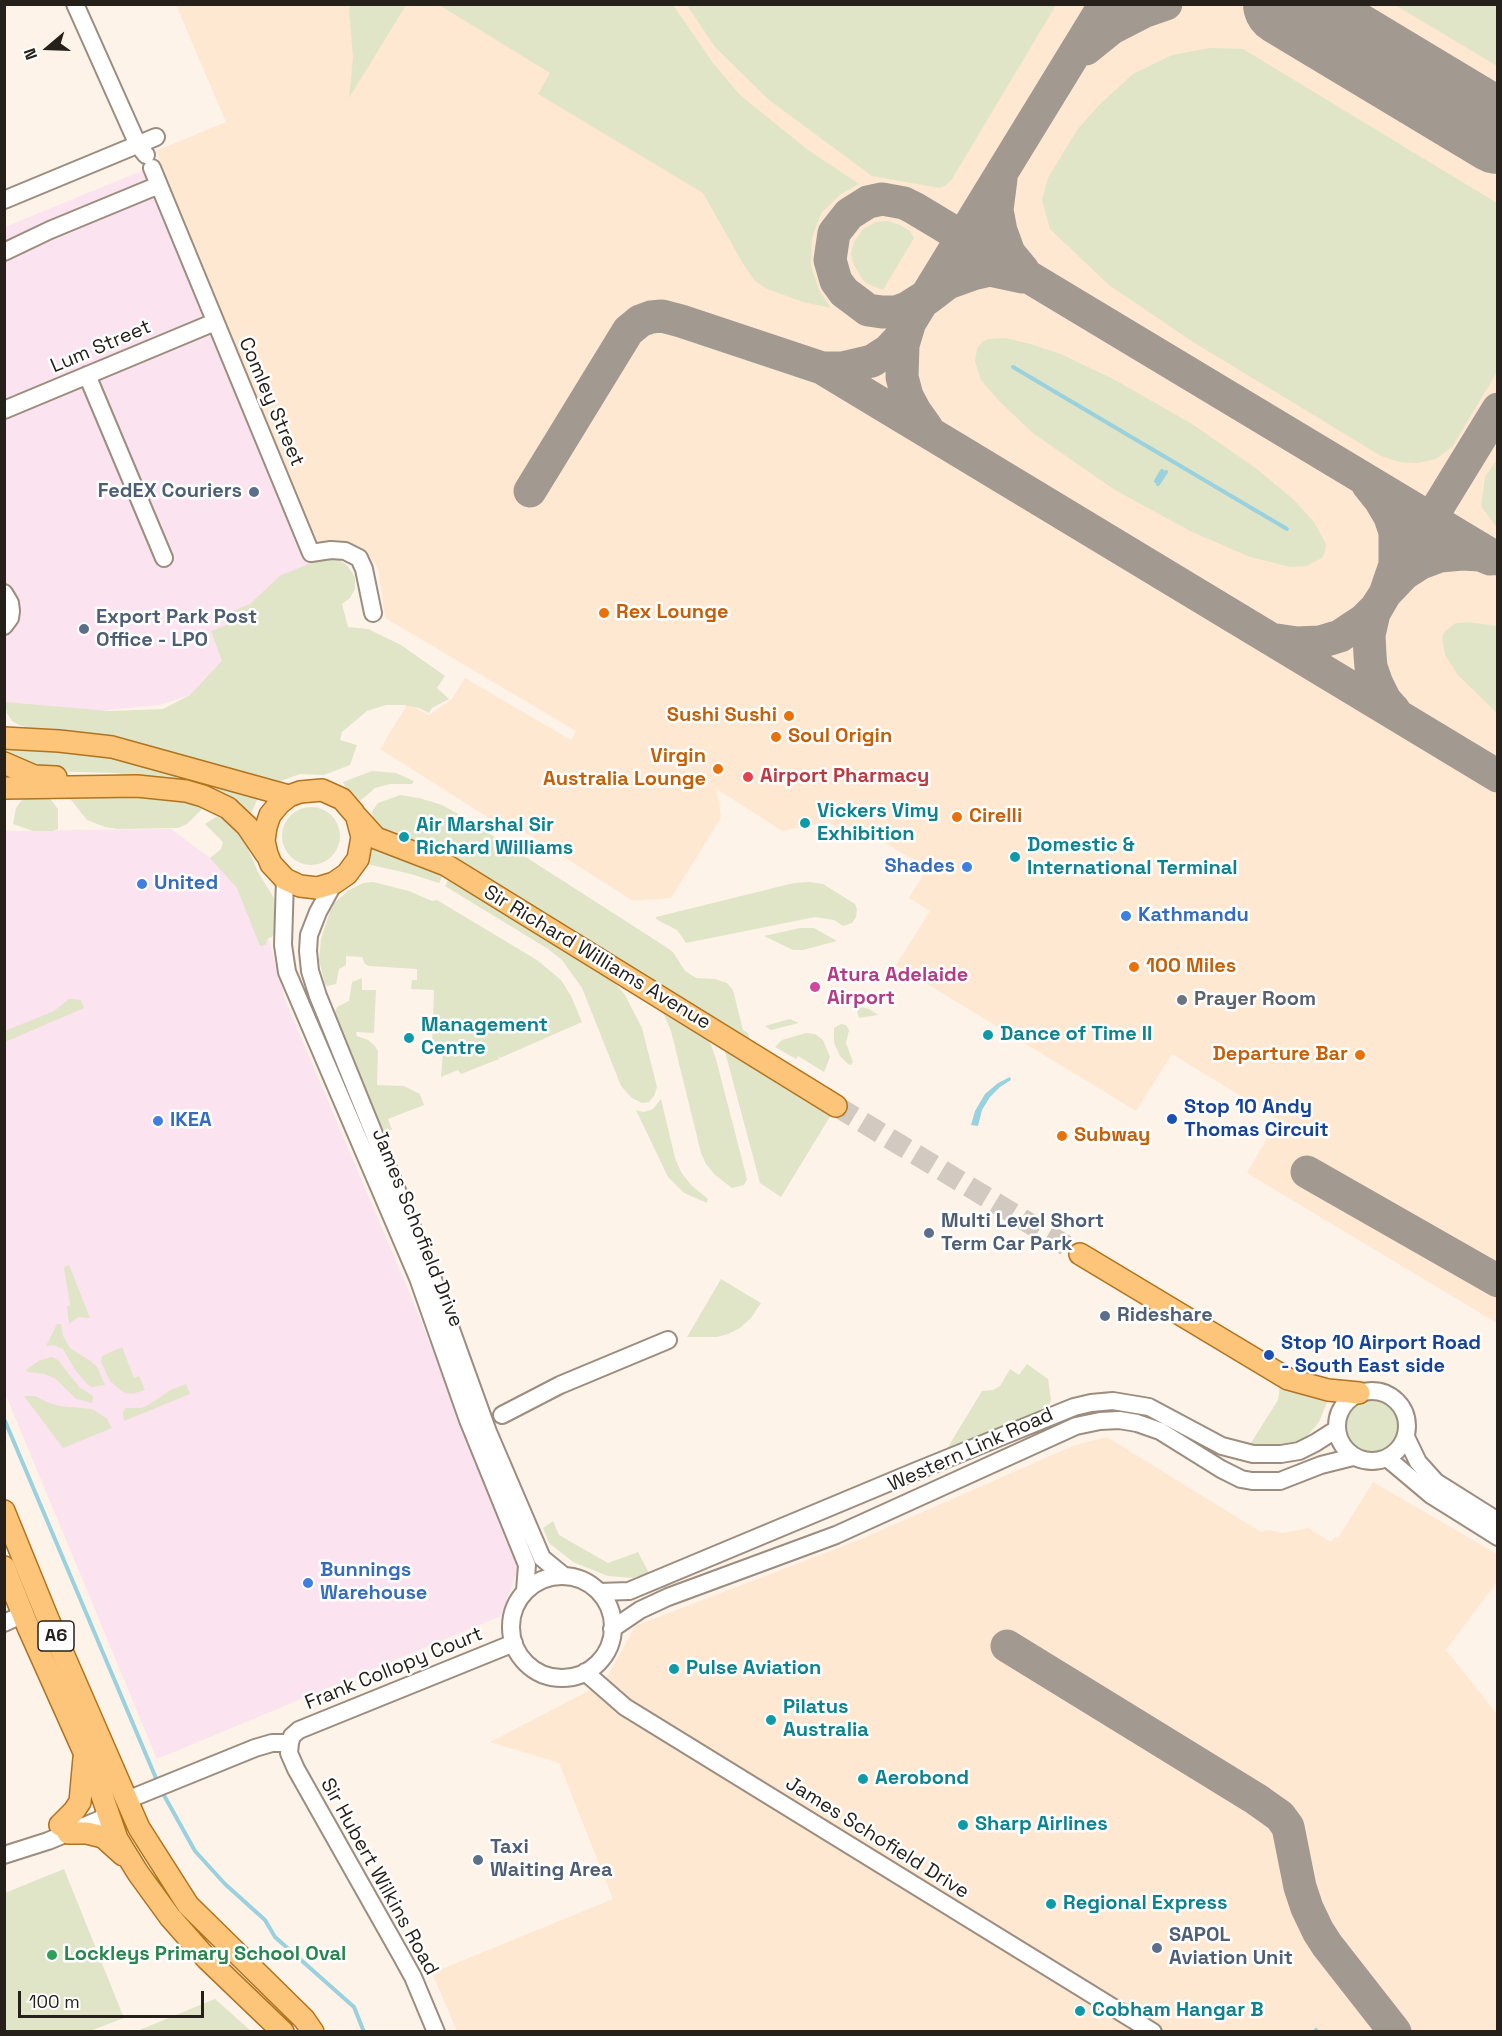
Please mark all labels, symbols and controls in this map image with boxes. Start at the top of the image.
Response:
north arrow [18,18,78,78]
text: N [19,46,42,63]
street label: Lum Street [47,315,155,379]
street label: Comley Street [233,334,309,470]
place label: FedEX Couriers [98,480,242,504]
marker: FedEX Couriers [247,485,261,499]
place label: Rex Lounge [616,601,728,625]
place label: Export Park Post Office - LPO [96,606,257,653]
marker: Rex Lounge [597,606,611,620]
marker: Export Park Post Office - LPO [77,622,91,636]
place label: Sushi Sushi [667,704,777,728]
marker: Sushi Sushi [782,709,796,723]
place label: Soul Origin [788,725,892,749]
marker: Soul Origin [769,730,783,744]
place label: Virgin Australia Lounge [543,745,706,792]
marker: Virgin Australia Lounge [711,762,725,776]
place label: Airport Pharmacy [760,765,929,789]
marker: Airport Pharmacy [741,770,755,784]
place label: Vickers Vimy Exhibition [817,800,939,847]
place label: Cirelli [969,805,1022,829]
marker: Cirelli [950,810,964,824]
place label: Air Marshal Sir Richard Williams [416,814,573,861]
marker: Vickers Vimy Exhibition [798,816,812,830]
marker: Air Marshal Sir Richard Williams [397,830,411,844]
place label: Domestic & International Terminal [1027,834,1238,881]
marker: Domestic & International Terminal [1008,850,1022,864]
place label: Shades [884,855,955,879]
marker: Shades [960,860,974,874]
place label: United [154,872,218,896]
marker: United [135,877,149,891]
street label: Sir Richard Williams Avenue [479,881,715,1035]
place label: Kathmandu [1138,904,1249,928]
marker: Kathmandu [1119,909,1133,923]
place label: 100 Miles [1146,955,1236,979]
marker: 100 Miles [1127,960,1141,974]
place label: Atura Adelaide Airport [827,964,968,1011]
marker: Atura Adelaide Airport [808,980,822,994]
place label: Prayer Room [1194,988,1316,1012]
marker: Prayer Room [1175,993,1189,1007]
place label: Management Centre [421,1014,548,1061]
place label: Dance of Time II [1000,1023,1152,1047]
marker: Dance of Time II [981,1028,995,1042]
marker: Management Centre [402,1031,416,1045]
place label: Departure Bar [1213,1043,1348,1067]
marker: Departure Bar [1353,1048,1367,1062]
place label: Stop 10 Andy Thomas Circuit [1184,1096,1329,1143]
place label: IKEA [170,1109,212,1133]
marker: Stop 10 Andy Thomas Circuit [1165,1112,1179,1126]
marker: IKEA [151,1114,165,1128]
place label: Subway [1074,1124,1150,1148]
street label: James Schofield Drive [366,1125,468,1331]
marker: Subway [1055,1129,1069,1143]
place label: Multi Level Short Term Car Park [941,1210,1104,1257]
marker: Multi Level Short Term Car Park [922,1226,936,1240]
place label: Rideshare [1117,1304,1213,1328]
marker: Rideshare [1098,1309,1112,1323]
place label: Stop 10 Airport Road - South East side [1281,1332,1481,1379]
marker: Stop 10 Airport Road - South East side [1262,1348,1276,1362]
street label: Western Link Road [885,1403,1057,1497]
place label: Bunnings Warehouse [320,1559,427,1606]
marker: Bunnings Warehouse [301,1576,315,1590]
road number: A6 [38,1621,74,1651]
street label: Frank Collopy Court [302,1622,486,1716]
place label: Pulse Aviation [686,1657,821,1681]
marker: Pulse Aviation [667,1662,681,1676]
place label: Pilatus Australia [783,1696,869,1743]
marker: Pilatus Australia [764,1713,778,1727]
place label: Aerobond [875,1767,969,1791]
street label: James Schofield Drive [781,1772,973,1904]
marker: Aerobond [856,1772,870,1786]
street label: Sir Hubert Wilkins Road [315,1774,443,1980]
place label: Sharp Airlines [975,1813,1108,1837]
marker: Sharp Airlines [956,1818,970,1832]
place label: Taxi Waiting Area [490,1836,613,1883]
marker: Taxi Waiting Area [471,1853,485,1867]
place label: Regional Express [1063,1892,1228,1916]
marker: Regional Express [1044,1897,1058,1911]
place label: SAPOL Aviation Unit [1169,1924,1293,1971]
marker: SAPOL Aviation Unit [1150,1941,1164,1955]
place label: Lockleys Primary School Oval [64,1943,346,1967]
marker: Lockleys Primary School Oval [45,1948,59,1962]
scale bar [21,1979,207,2017]
text: 100 m [29,1990,80,2013]
place label: Cobham Hangar B [1092,1999,1264,2023]
marker: Cobham Hangar B [1073,2004,1087,2018]

